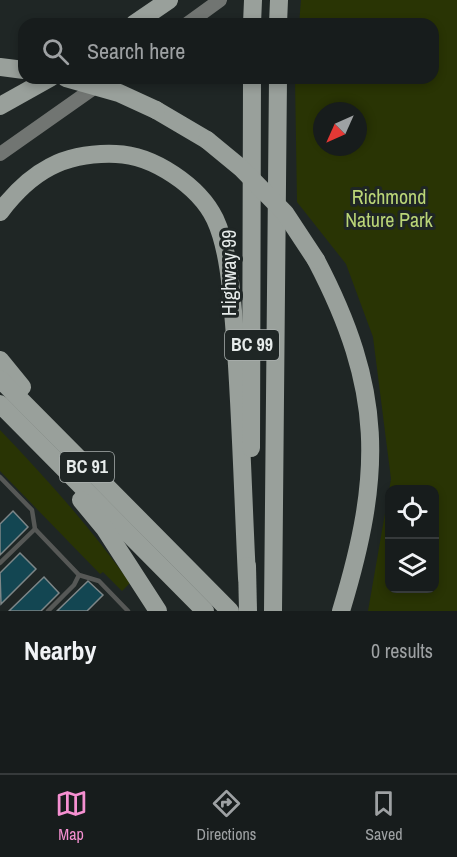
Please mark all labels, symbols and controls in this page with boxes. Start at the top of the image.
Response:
search box [18,18,439,84]
icon: search [39,35,72,68]
text: Search here [87,36,185,66]
north arrow [313,102,367,156]
park label: Richmond Nature Park [345,183,434,233]
street label: Highway 99 [215,230,242,316]
road number: BC 99 [225,330,279,360]
road number: BC 91 [60,452,114,482]
map controls [385,485,439,593]
button: locate [385,485,439,539]
button: layers [385,539,439,593]
text: Nearby [24,633,96,668]
text: 0 results [371,637,433,664]
tab: Map [55,787,88,845]
tab: Directions [197,787,256,845]
tab: Saved [365,787,403,845]

